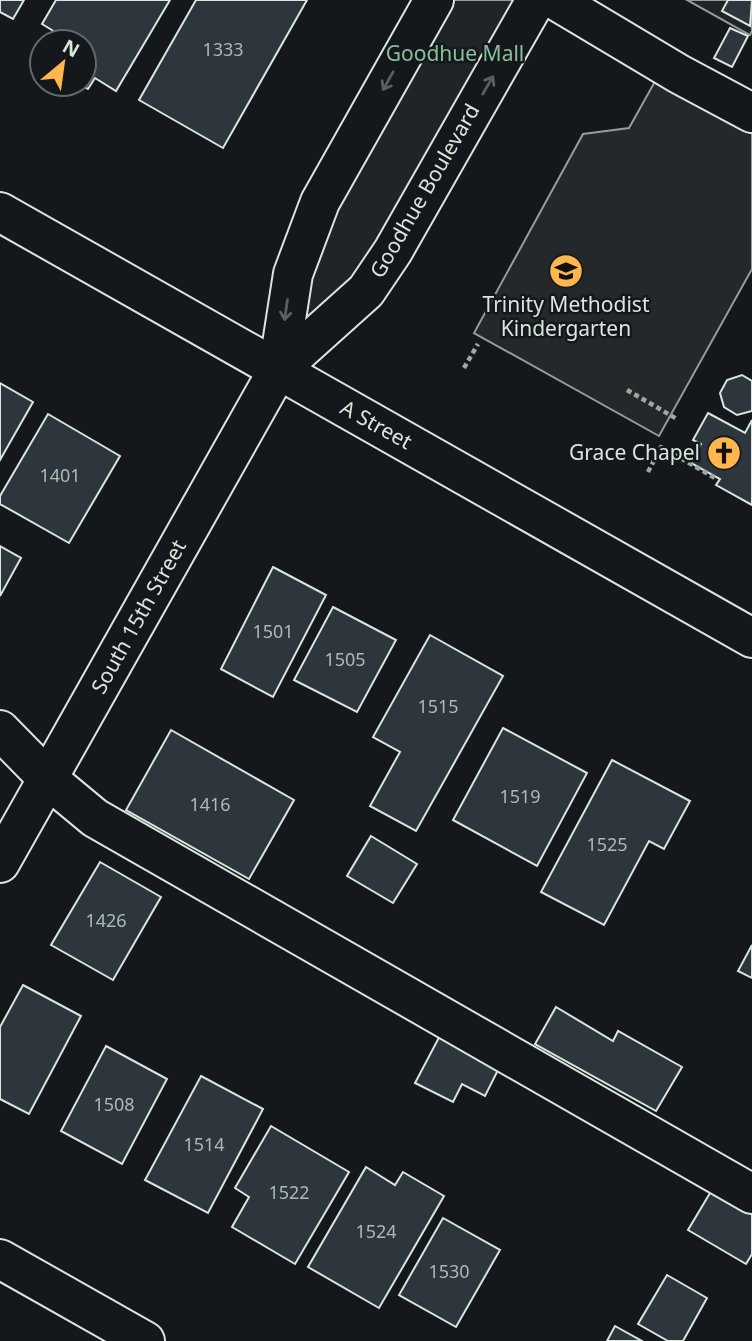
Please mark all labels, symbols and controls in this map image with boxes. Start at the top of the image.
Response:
north arrow [28,28,98,98]
text: N [58,33,84,63]
house number: 1333 [202,37,244,61]
park label: Goodhue Mall [386,39,524,67]
one-way arrow [381,70,394,91]
one-way arrow [481,75,495,95]
street label: Goodhue Boulevard [363,98,485,283]
school or university icon: Trinity Methodist Kindergarten [547,252,585,290]
place label: Trinity Methodist Kindergarten [483,290,650,342]
one-way arrow [280,299,293,321]
street label: A Street [336,393,418,455]
church icon: Grace Chapel [705,434,743,472]
place label: Grace Chapel [569,438,700,466]
house number: 1401 [39,463,81,487]
street label: South 15th Street [84,534,192,698]
house number: 1501 [252,619,294,643]
house number: 1505 [324,647,366,671]
house number: 1515 [417,694,459,718]
house number: 1519 [499,784,541,808]
house number: 1416 [189,792,231,816]
house number: 1525 [586,832,628,856]
house number: 1426 [85,908,127,932]
house number: 1508 [93,1092,135,1116]
house number: 1514 [183,1132,225,1156]
house number: 1522 [268,1180,310,1204]
house number: 1524 [355,1219,397,1243]
house number: 1530 [428,1259,470,1283]

